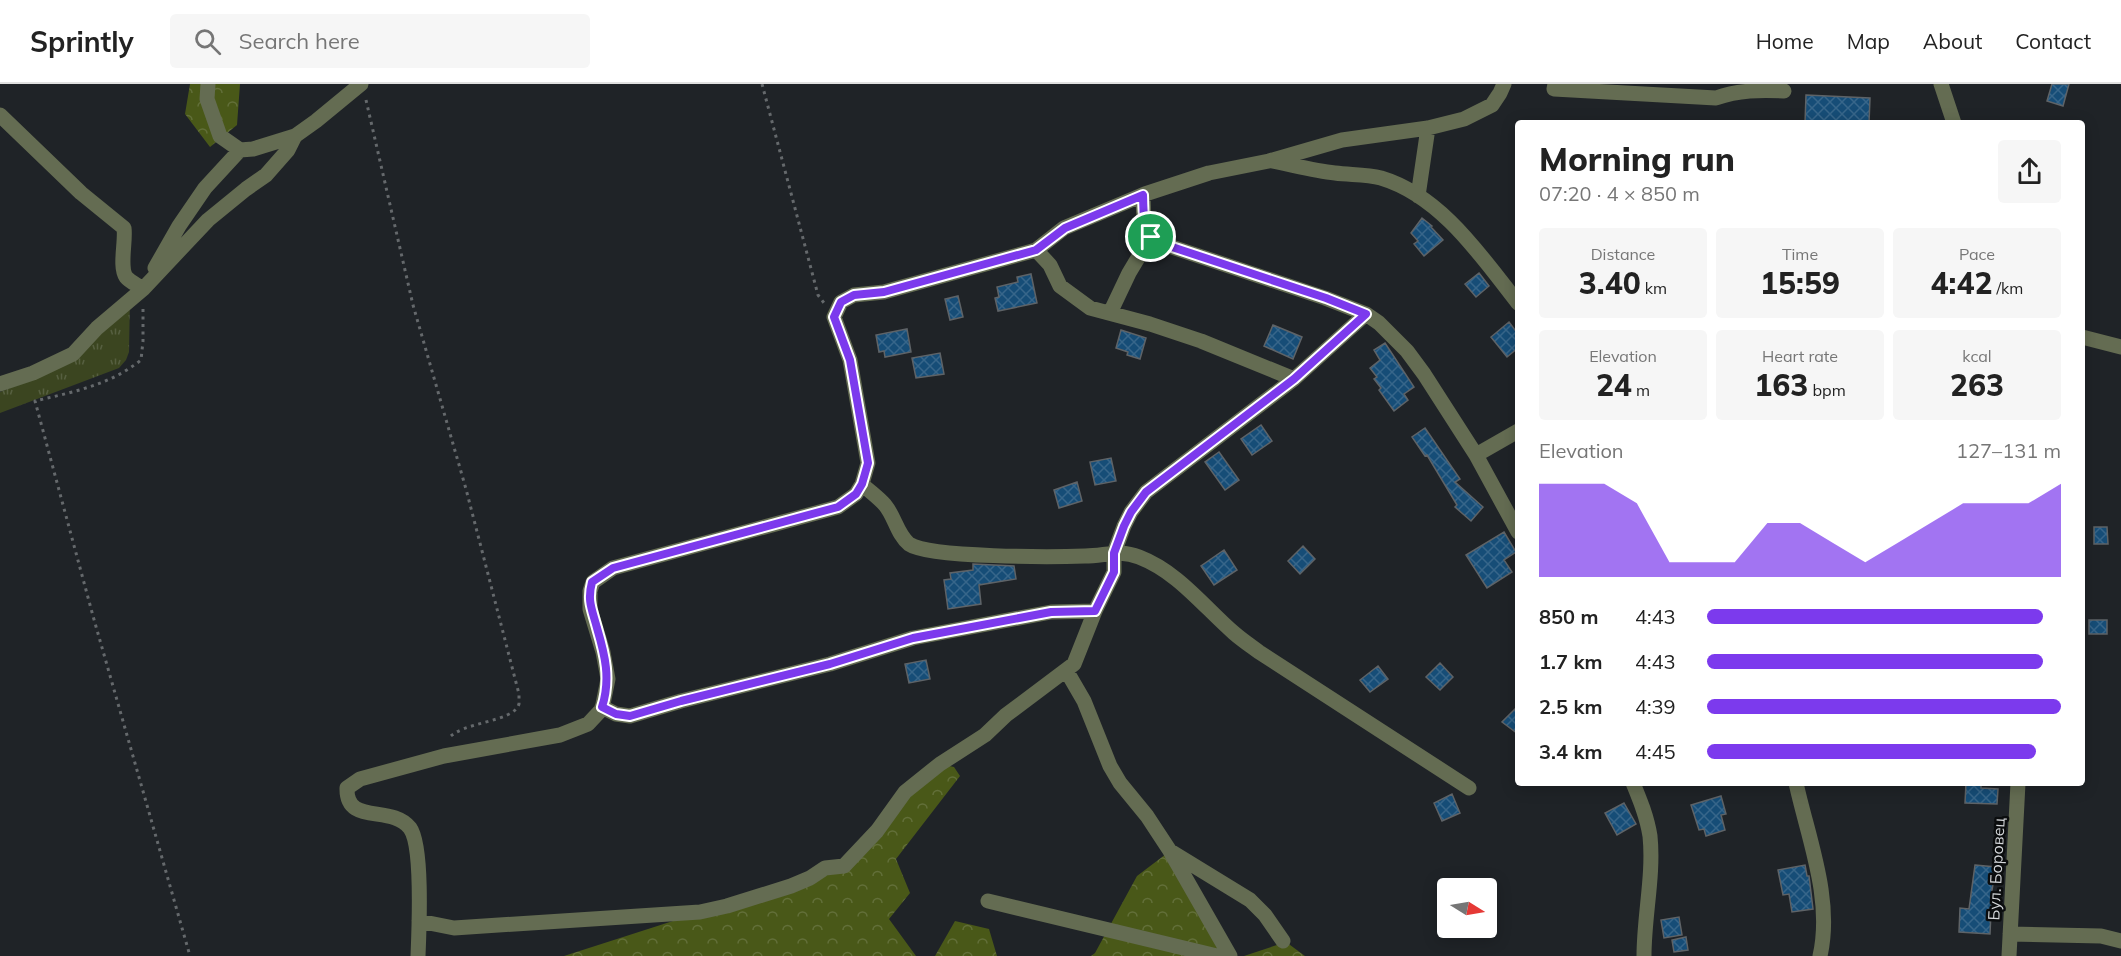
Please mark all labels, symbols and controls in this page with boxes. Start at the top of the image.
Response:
search box [170,14,590,68]
text: Sprintly [30,24,134,59]
icon: search [191,25,224,58]
text: Search here [239,27,360,55]
text: Home [1756,28,1814,54]
text: Map [1847,28,1890,54]
text: About [1923,28,1982,54]
text: Contact [2015,28,2091,54]
text: Morning run [1539,138,1735,179]
button: share [1998,140,2061,203]
text: 07:20 · 4 × 850 m [1539,181,1700,206]
pin [1125,211,1176,262]
icon: arrive [1134,220,1167,253]
text: Distance [1591,244,1655,264]
text: Time [1782,244,1818,264]
text: Pace [1959,244,1995,264]
text: 3.40 [1579,264,1641,302]
text: 15:59 [1760,264,1840,302]
text: 4:42 [1931,264,1992,302]
text: km [1641,278,1667,298]
text: /km [1992,278,2023,298]
text: Elevation [1589,346,1657,366]
text: Heart rate [1762,346,1838,366]
text: kcal [1962,346,1992,366]
text: 24 [1596,366,1632,404]
text: 163 [1754,366,1808,404]
text: 263 [1950,366,2004,404]
text: m [1632,380,1650,400]
text: bpm [1808,380,1846,400]
text: Elevation [1539,438,1624,463]
text: 127–131 m [1956,438,2061,463]
text: 850 m [1539,604,1598,629]
text: 4:43 [1635,604,1676,629]
text: 1.7 km [1539,649,1602,674]
text: 4:43 [1635,649,1676,674]
text: 2.5 km [1539,694,1602,719]
text: 4:39 [1635,694,1676,719]
text: 3.4 km [1539,739,1602,764]
text: 4:45 [1635,739,1676,764]
street label: Бул. Боровец [1983,817,2009,921]
north arrow [1437,878,1497,938]
map controls [1437,878,1497,938]

